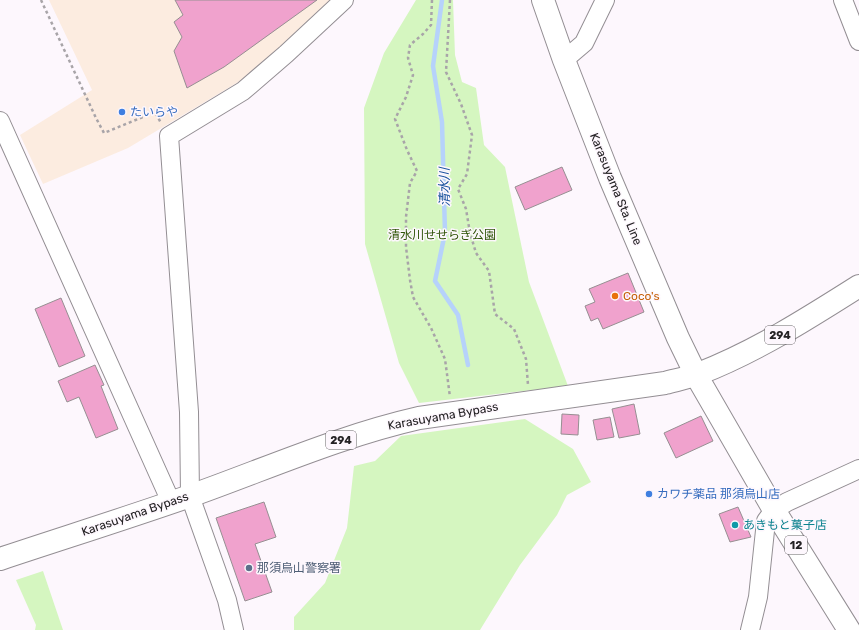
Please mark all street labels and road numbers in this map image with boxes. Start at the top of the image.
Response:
street label: Karasuyama Sta. Line [587,131,645,247]
road number: 294 [765,326,795,344]
street label: Karasuyama Bypass [387,399,499,433]
road number: 294 [326,431,356,449]
street label: Karasuyama Bypass [80,489,190,539]
road number: 12 [785,536,807,554]

